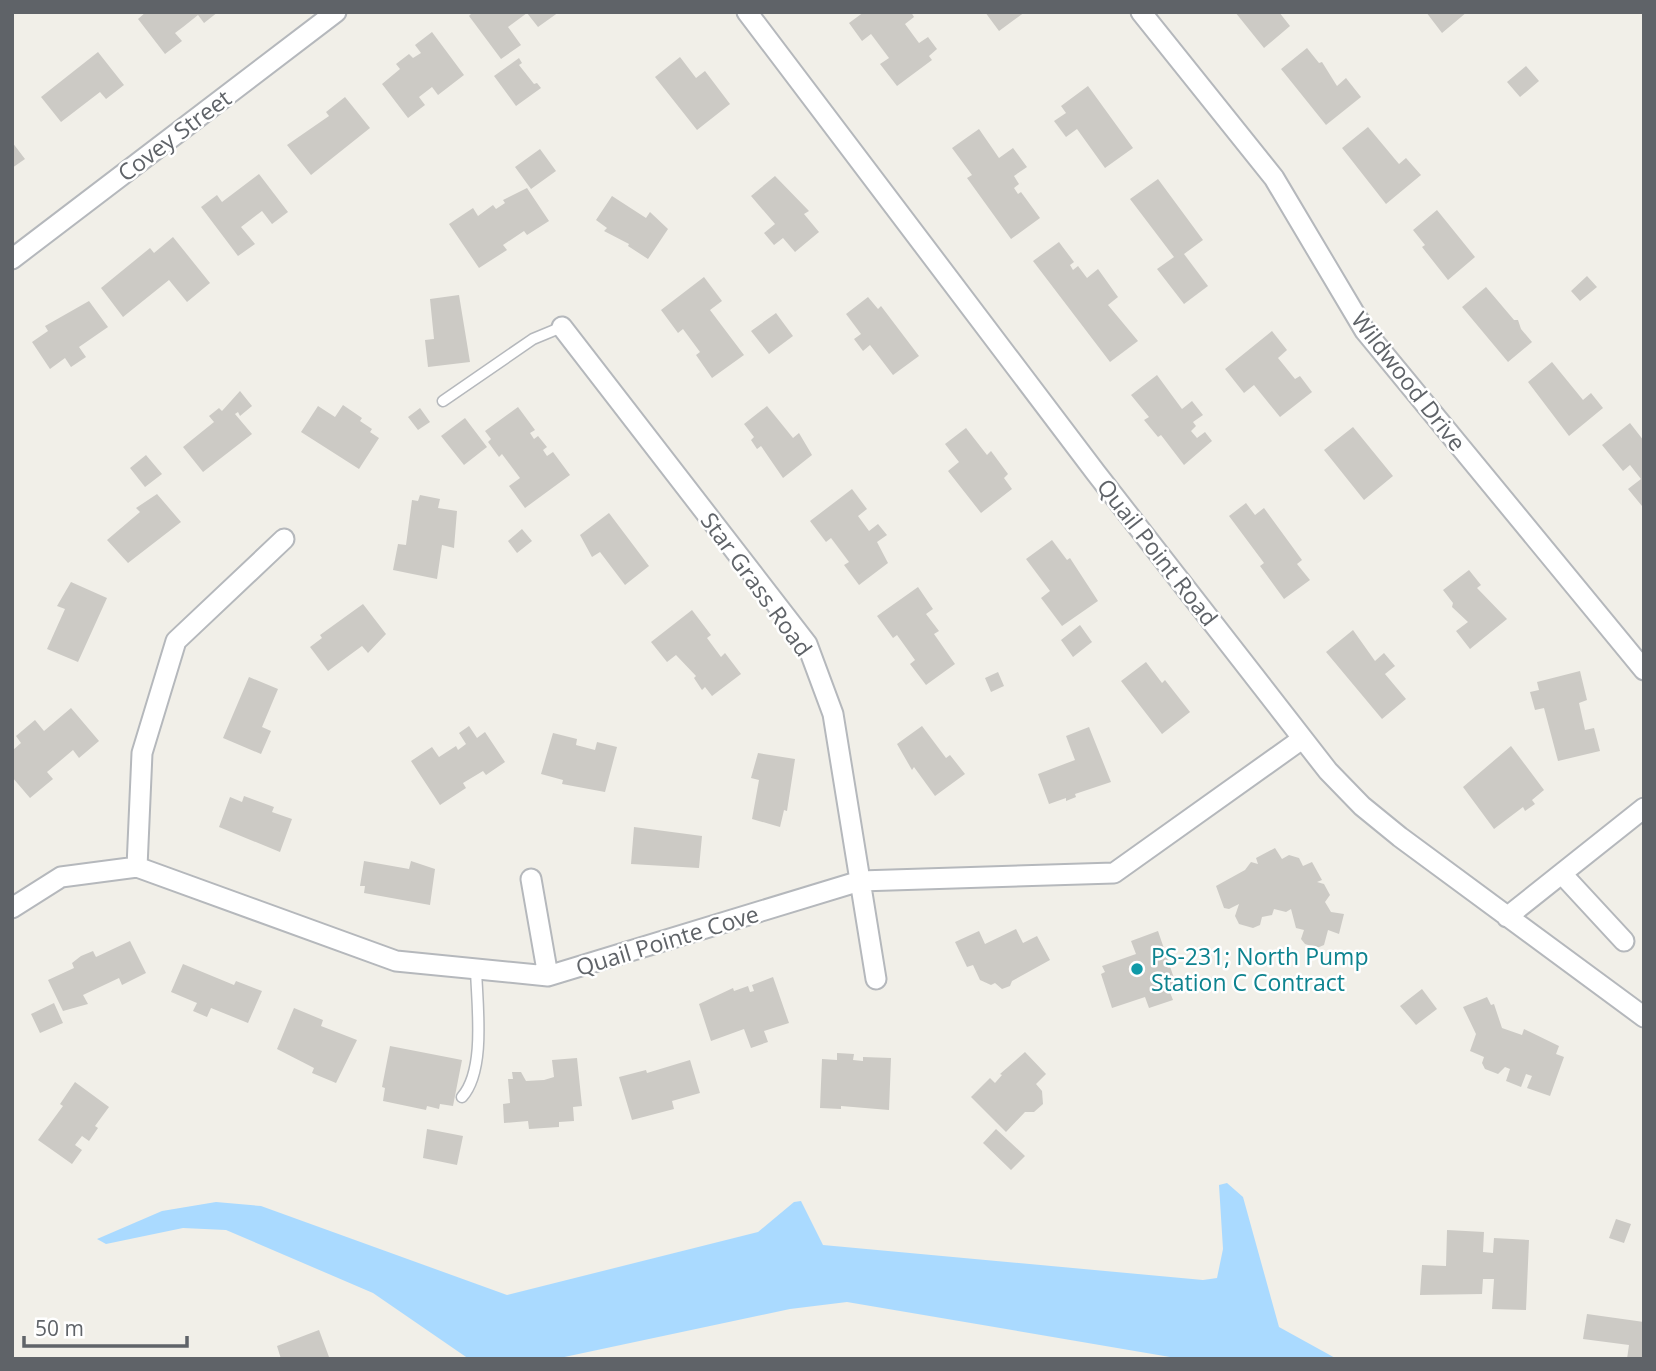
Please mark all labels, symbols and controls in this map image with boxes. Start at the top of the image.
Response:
street label: Covey Street [111,82,237,188]
street label: Wildwood Drive [1344,305,1474,457]
street label: Quail Point Road [1090,472,1226,632]
street label: Star Grass Road [694,506,820,662]
street label: Quail Pointe Cove [572,897,762,983]
place label: PS-231; North Pump Station C Contract [1151,940,1368,998]
marker: PS-231; North Pump Station C Contract [1129,961,1145,977]
scale bar [24,1304,187,1348]
text: 50 m [35,1314,84,1342]

